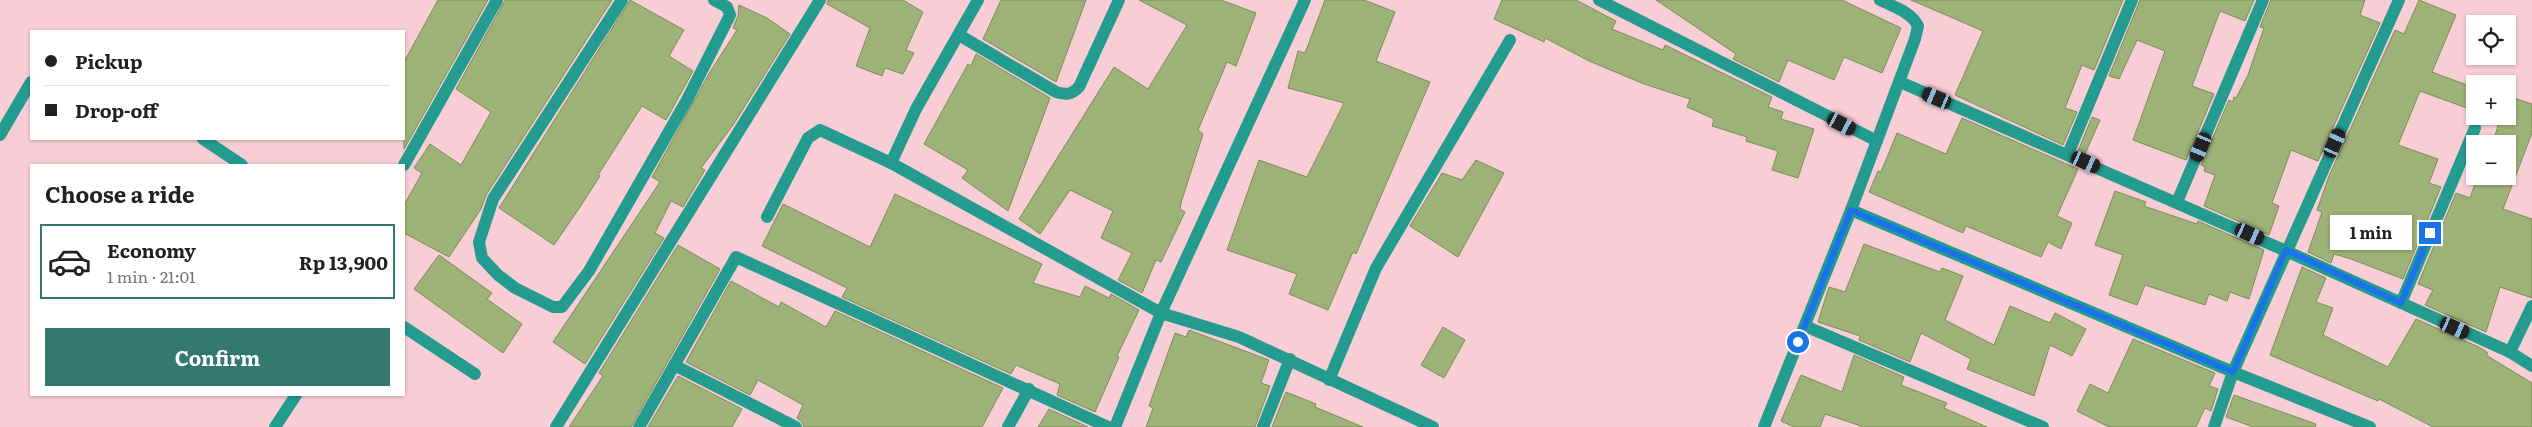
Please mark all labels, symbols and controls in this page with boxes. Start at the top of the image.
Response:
map controls [2466,15,2516,185]
button: locate [2466,15,2516,65]
text: Pickup [75,47,143,75]
button: + [2466,75,2516,125]
car [1920,85,1953,111]
text: Drop-off [75,96,158,124]
car [1825,111,1858,137]
car [2322,126,2347,160]
car [2188,130,2213,164]
button: − [2466,135,2516,185]
car [2069,149,2102,175]
text: Choose a ride [45,177,194,210]
callout: 1 min [2330,216,2412,250]
text: 1 min [2350,220,2392,244]
car [2233,221,2266,247]
route end [2419,222,2441,244]
text: Economy [107,236,196,264]
icon: car [47,239,92,284]
text: Rp 13,900 [299,248,388,276]
text: 1 min · 21:01 [107,264,196,288]
car [2438,315,2471,341]
button: Confirm [45,328,390,386]
route start [1787,331,1809,353]

